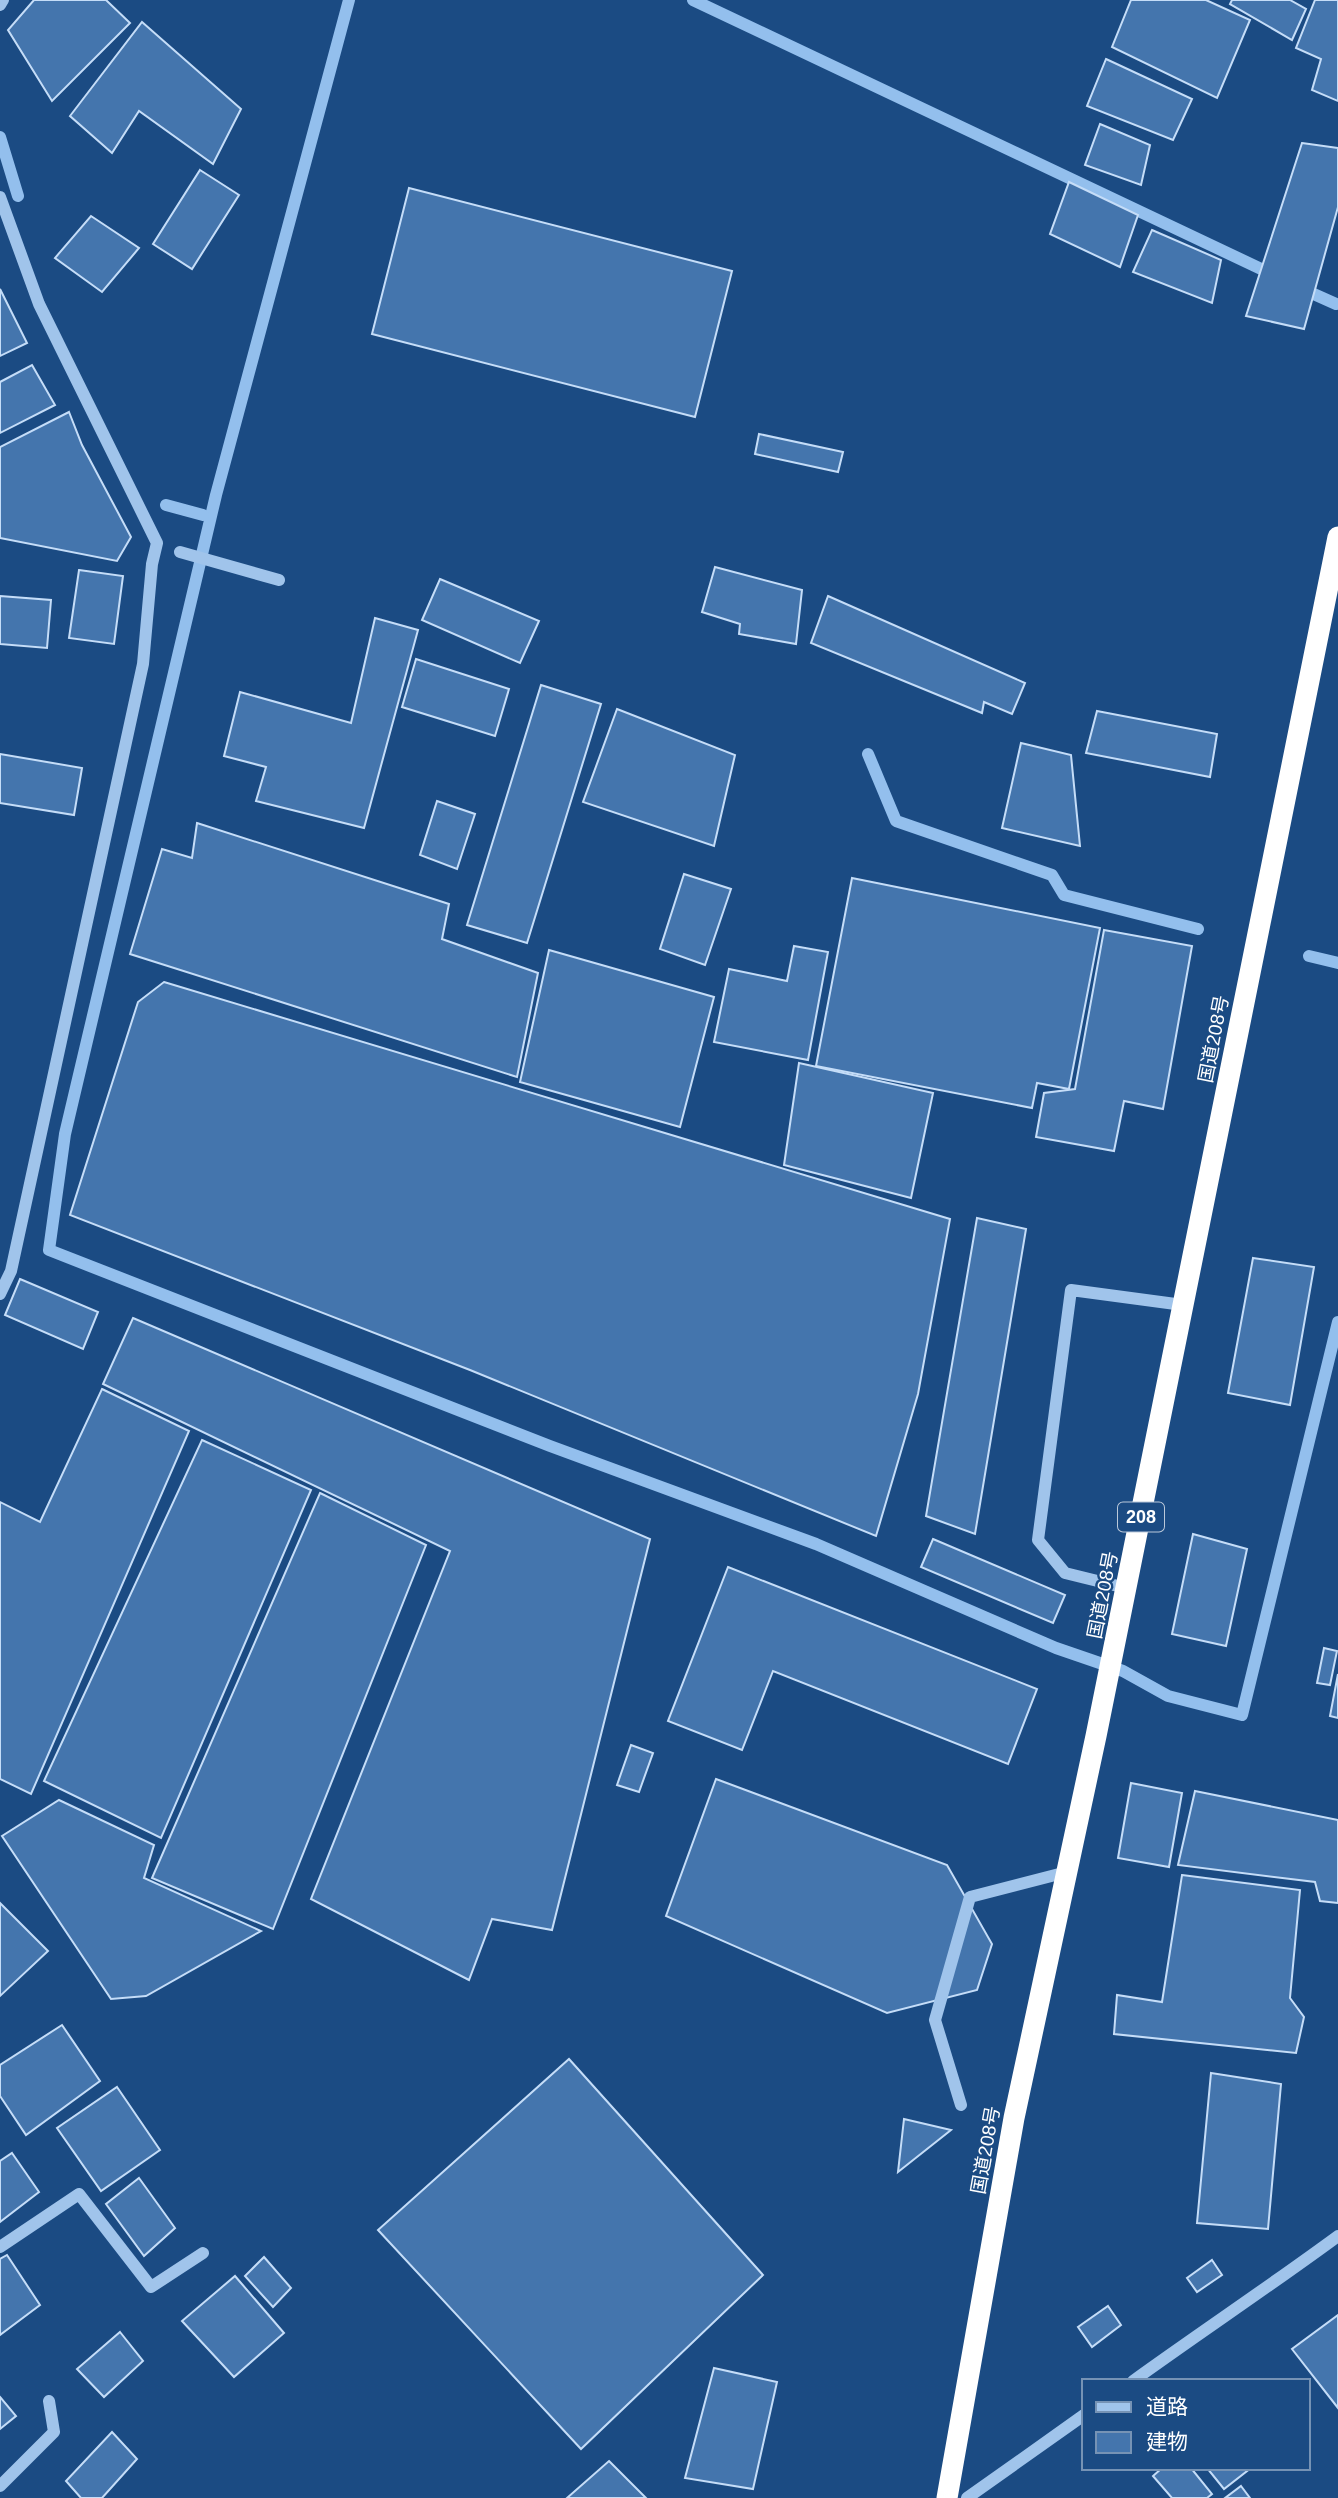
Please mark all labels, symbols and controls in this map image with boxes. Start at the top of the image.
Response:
street label: 国道208号 [1195,994,1232,1085]
road number: 208 [1118,1502,1164,1532]
street label: 国道208号 [1084,1550,1121,1641]
street label: 国道208号 [967,2105,1004,2196]
legend [1082,2379,1310,2470]
text: 道路 [1146,2395,1188,2418]
text: 建物 [1146,2430,1188,2453]

